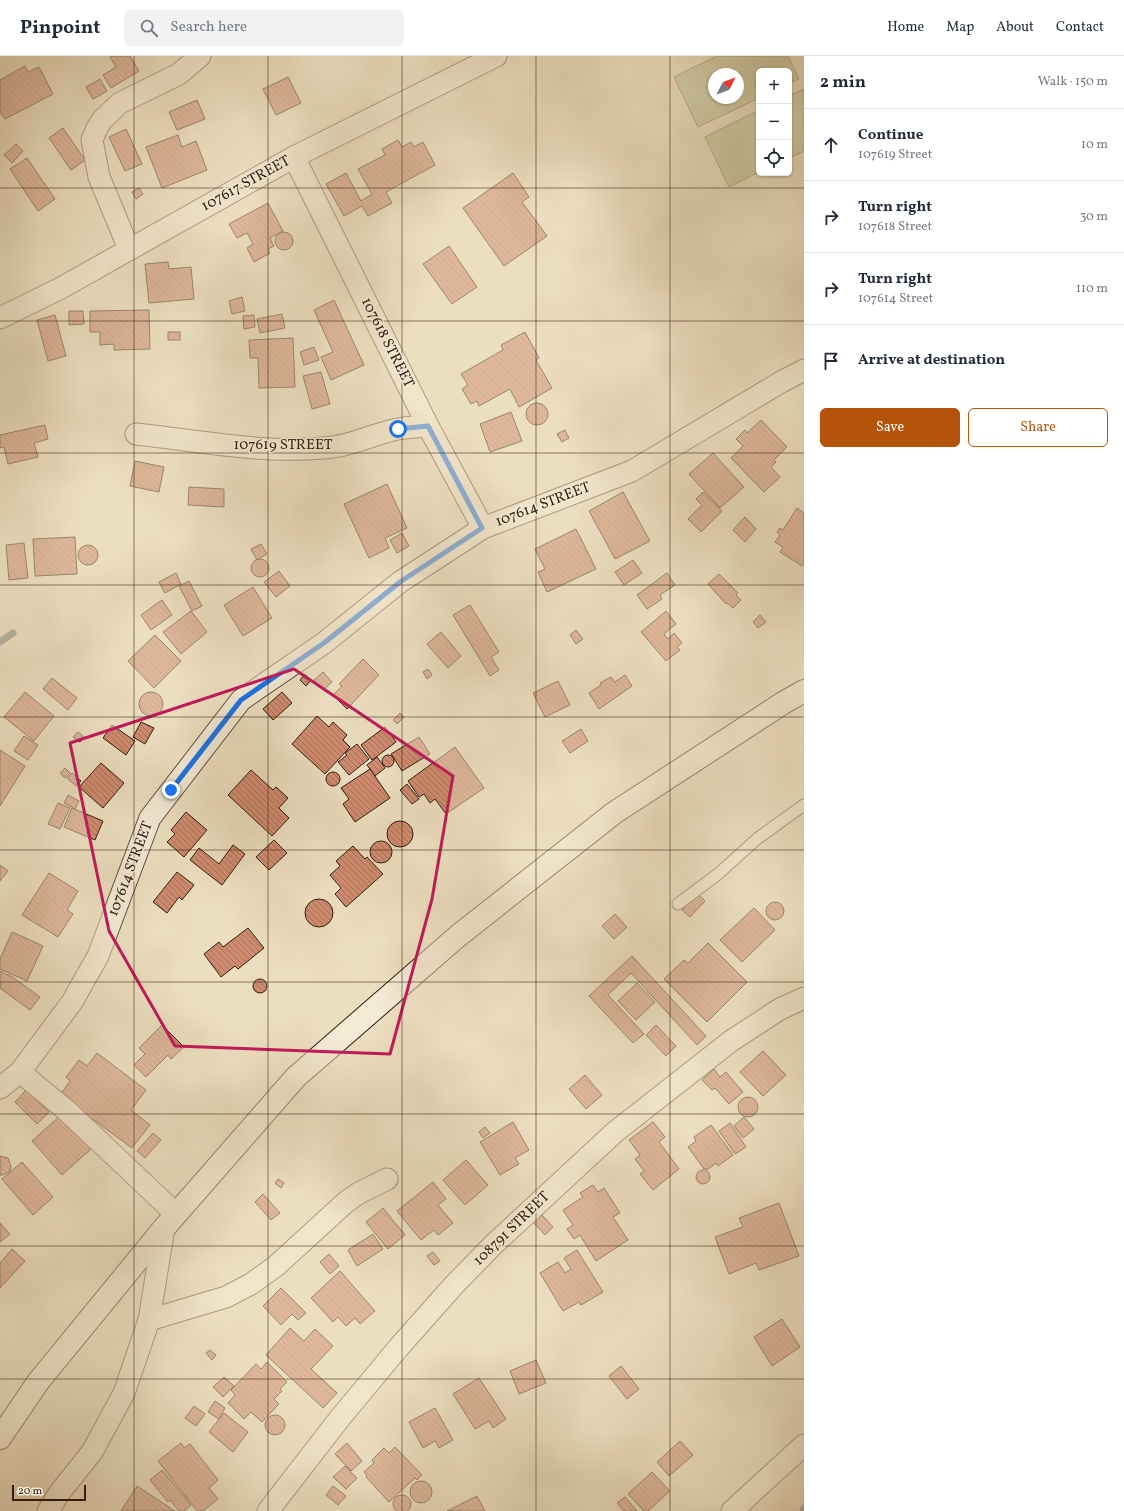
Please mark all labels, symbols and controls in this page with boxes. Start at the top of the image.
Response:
search box [124,10,404,46]
text: Pinpoint [20,15,100,41]
icon: search [138,17,160,39]
text: Search here [170,17,247,38]
text: Home [887,18,924,37]
text: Map [946,18,974,37]
text: About [996,18,1034,37]
text: Contact [1056,18,1104,37]
north arrow [708,68,744,104]
map controls [756,68,792,176]
button: + [756,68,792,104]
text: 2 min [820,71,866,94]
text: Walk · 150 m [1038,73,1108,91]
button: − [756,104,792,140]
text: Continue [858,125,923,146]
icon: ahead [820,134,842,156]
text: 10 m [1081,136,1108,154]
button: locate [756,140,792,176]
text: 107619 Street [858,146,932,164]
street label: 107617 STREET [198,151,294,217]
text: Turn right [858,197,932,218]
icon: right [820,206,842,228]
text: 30 m [1080,208,1108,226]
text: 107618 Street [858,218,932,236]
text: Turn right [858,269,932,290]
icon: right [820,278,842,300]
text: 110 m [1076,280,1108,298]
text: 107614 Street [858,290,933,308]
street label: 107618 STREET [355,294,419,392]
icon: arrive [820,350,842,372]
text: Arrive at destination [858,350,1005,371]
button: Save [820,408,960,447]
button: Share [968,408,1108,447]
route start [389,420,407,438]
street label: 107619 STREET [233,435,333,456]
street label: 107614 STREET [492,477,594,533]
route end [162,781,180,799]
street label: 107614 STREET [103,818,159,920]
street label: 108791 STREET [469,1187,555,1271]
scale bar [12,1483,86,1502]
text: 20 m [18,1484,42,1499]

